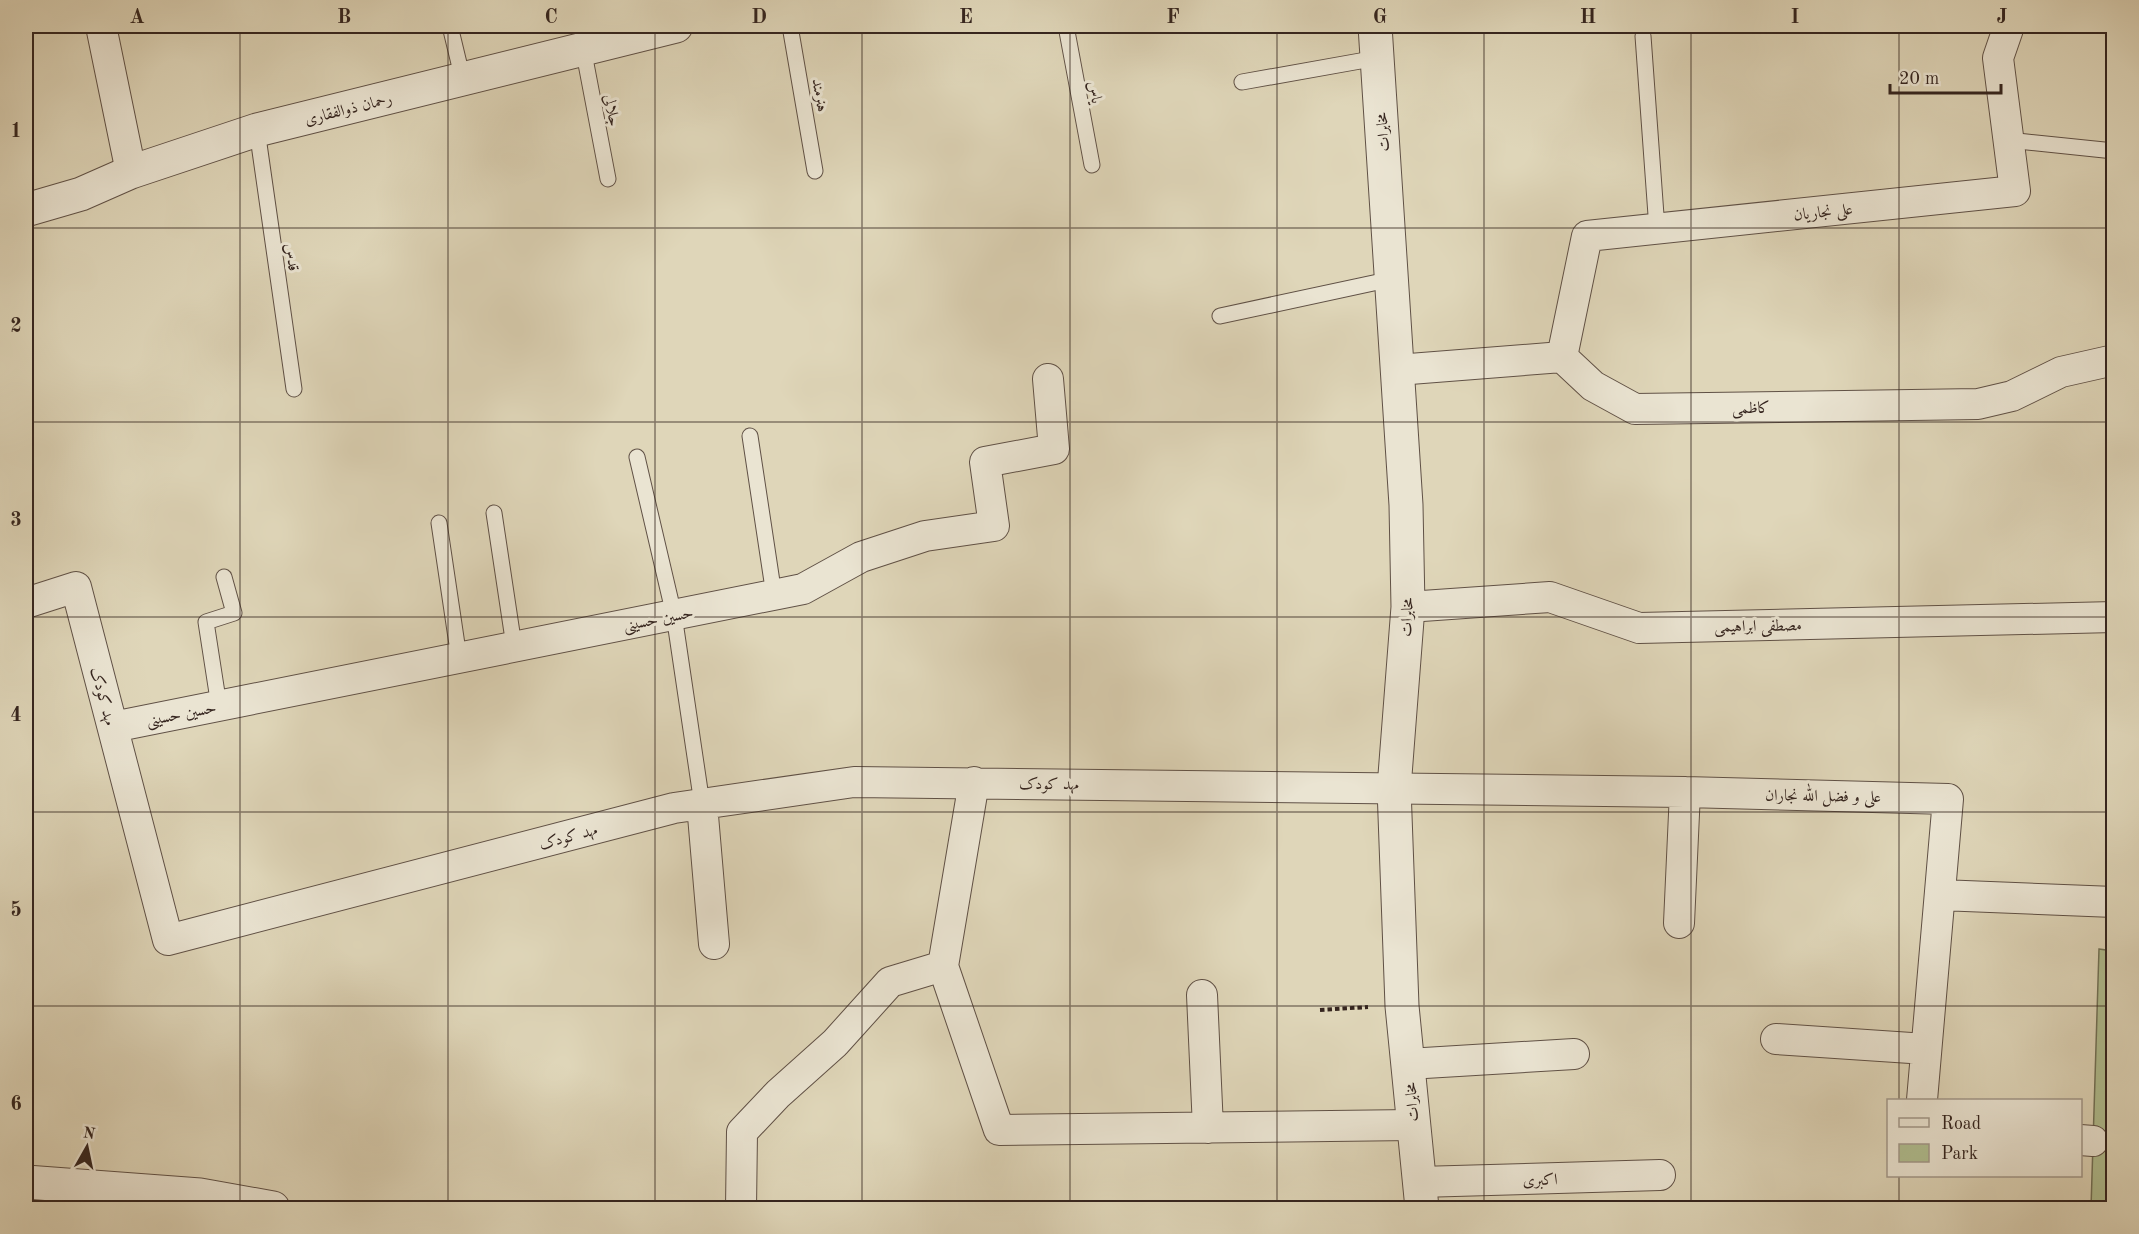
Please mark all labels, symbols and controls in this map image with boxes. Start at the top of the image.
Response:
text: A [129,8,145,28]
text: B [337,8,351,28]
text: C [544,8,558,28]
text: D [751,8,767,28]
text: E [959,8,973,28]
text: F [1166,8,1180,28]
text: G [1373,8,1387,28]
text: H [1580,8,1596,28]
text: I [1791,8,1799,28]
text: J [1997,8,2008,28]
scale bar [1890,57,2001,95]
text: 20 m [1899,70,1939,88]
street label: هنرمند [808,77,830,113]
street label: یاس [1083,80,1104,106]
street label: رحمان ذوالفقاری [303,91,394,129]
street label: جلالی [600,93,622,128]
street label: مخابرات [1375,111,1393,152]
text: 1 [10,122,22,142]
street label: علی نجاریان [1793,201,1854,226]
street label: قدس [281,242,301,272]
text: 2 [10,317,22,337]
street label: کاظمی [1732,400,1770,419]
text: 3 [10,511,22,531]
street label: مخابرات [1399,597,1417,637]
street label: حسین حسینی [622,605,695,637]
street label: مصطفی ابراهیمی [1714,618,1802,638]
street label: مهد کودک [86,665,119,728]
street label: حسین حسینی [145,700,218,732]
text: 4 [10,706,22,726]
street label: مهد کودک [1019,775,1079,795]
street label: علی و فضل الله نجاران [1765,782,1881,808]
street label: مهد کودک [537,821,600,854]
text: 5 [10,900,22,921]
street label: مخابرات [1404,1081,1422,1122]
text: 6 [10,1095,22,1115]
legend [1887,1099,2082,1177]
text: Road [1941,1115,1981,1133]
north arrow [57,1117,117,1177]
text: N [82,1125,97,1143]
text: Park [1941,1145,1978,1163]
street label: اکبری [1522,1171,1558,1191]

